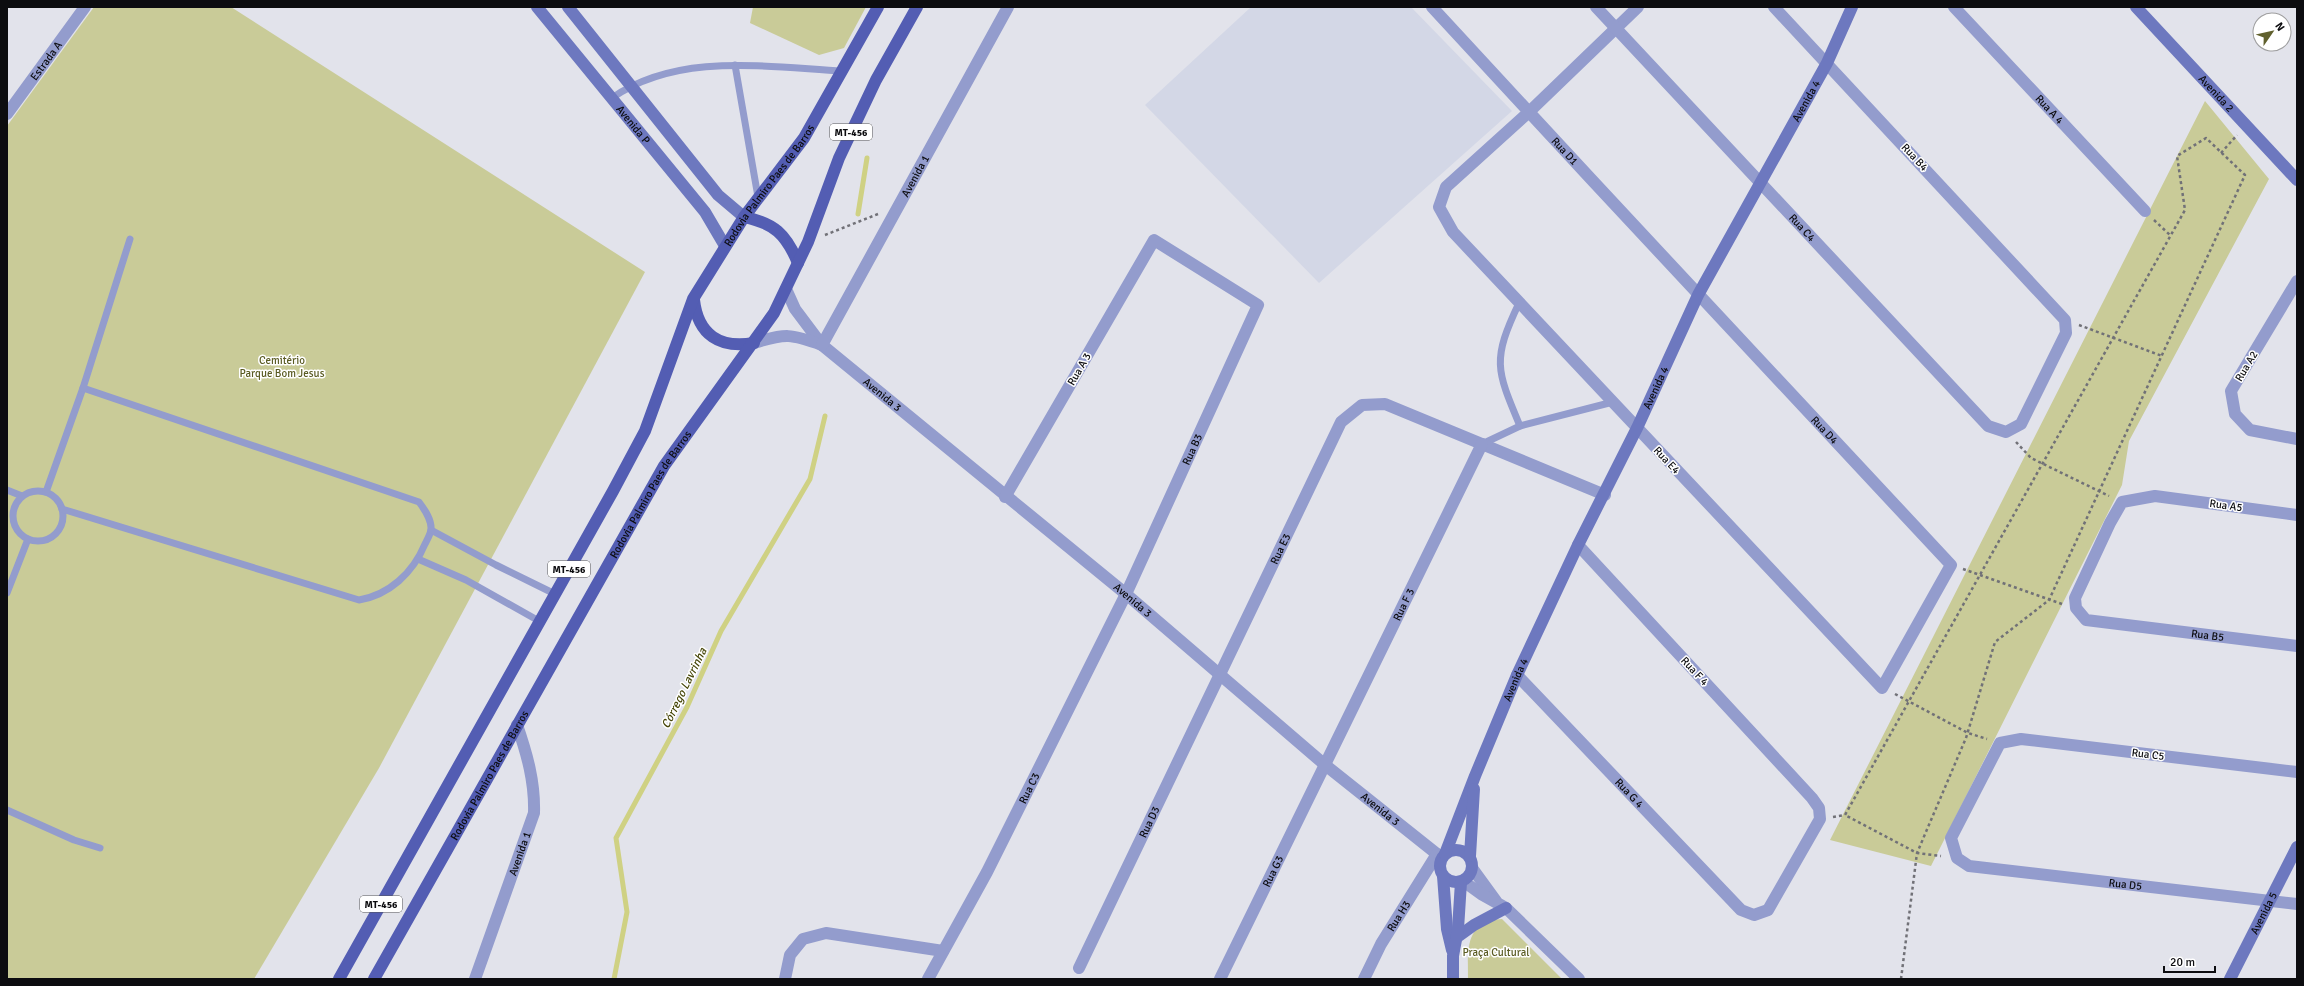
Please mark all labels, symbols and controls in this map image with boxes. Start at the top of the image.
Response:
north arrow [2252,12,2292,52]
text: N [2272,20,2287,33]
street label: Estrada A [28,39,65,83]
street label: Avenida 2 [2196,73,2236,115]
street label: Avenida 4 [1790,78,1823,124]
street label: Rua A 4 [2032,92,2066,127]
street label: Avenida P [613,103,653,147]
street label: Rodovia Palmiro Paes de Barros [721,122,817,249]
road number: MT-456 [830,124,872,140]
street label: Rua D1 [1548,135,1581,168]
street label: Rua B4 [1899,141,1931,174]
street label: Avenida 1 [899,153,932,199]
street label: Rua C4 [1786,211,1818,244]
street label: Rua A2 [2232,349,2261,384]
street label: Rua A 3 [1065,351,1094,388]
park label: Cemitério Parque Bom Jesus [240,354,325,380]
street label: Avenida 4 [1641,364,1671,411]
street label: Avenida 3 [860,375,904,414]
street label: Rua D4 [1808,414,1841,447]
street label: Rodovia Palmiro Paes de Barros [607,428,694,561]
street label: Rua B3 [1180,432,1205,467]
street label: Rua E4 [1651,444,1683,477]
street label: Rua A5 [2209,497,2243,514]
street label: Rua E3 [1268,531,1294,566]
road number: MT-456 [548,561,590,577]
street label: Avenida 3 [1111,581,1154,620]
street label: Rua F 3 [1390,586,1417,623]
street label: Rua B5 [2190,627,2225,644]
water label: Córrego Lavrinha [658,645,711,731]
street label: Rua F 4 [1678,654,1711,688]
street label: Avenida 4 [1501,656,1531,703]
street label: Rodovia Palmiro Paes de Barros [448,708,531,843]
street label: Rua C5 [2131,746,2165,763]
street label: Rua C3 [1016,771,1043,806]
street label: Rua G 4 [1612,776,1646,811]
street label: Avenida 3 [1358,790,1402,829]
street label: Rua D3 [1136,804,1163,840]
street label: Avenida 1 [506,830,534,878]
street label: Rua G3 [1260,854,1286,889]
street label: Rua D5 [2108,876,2143,893]
street label: Avenida 5 [2248,890,2280,937]
road number: MT-456 [360,896,402,912]
street label: Rua H3 [1384,898,1413,934]
park label: Praça Cultural [1462,946,1530,959]
scale bar [2164,948,2215,974]
text: 20 m [2170,955,2195,970]

